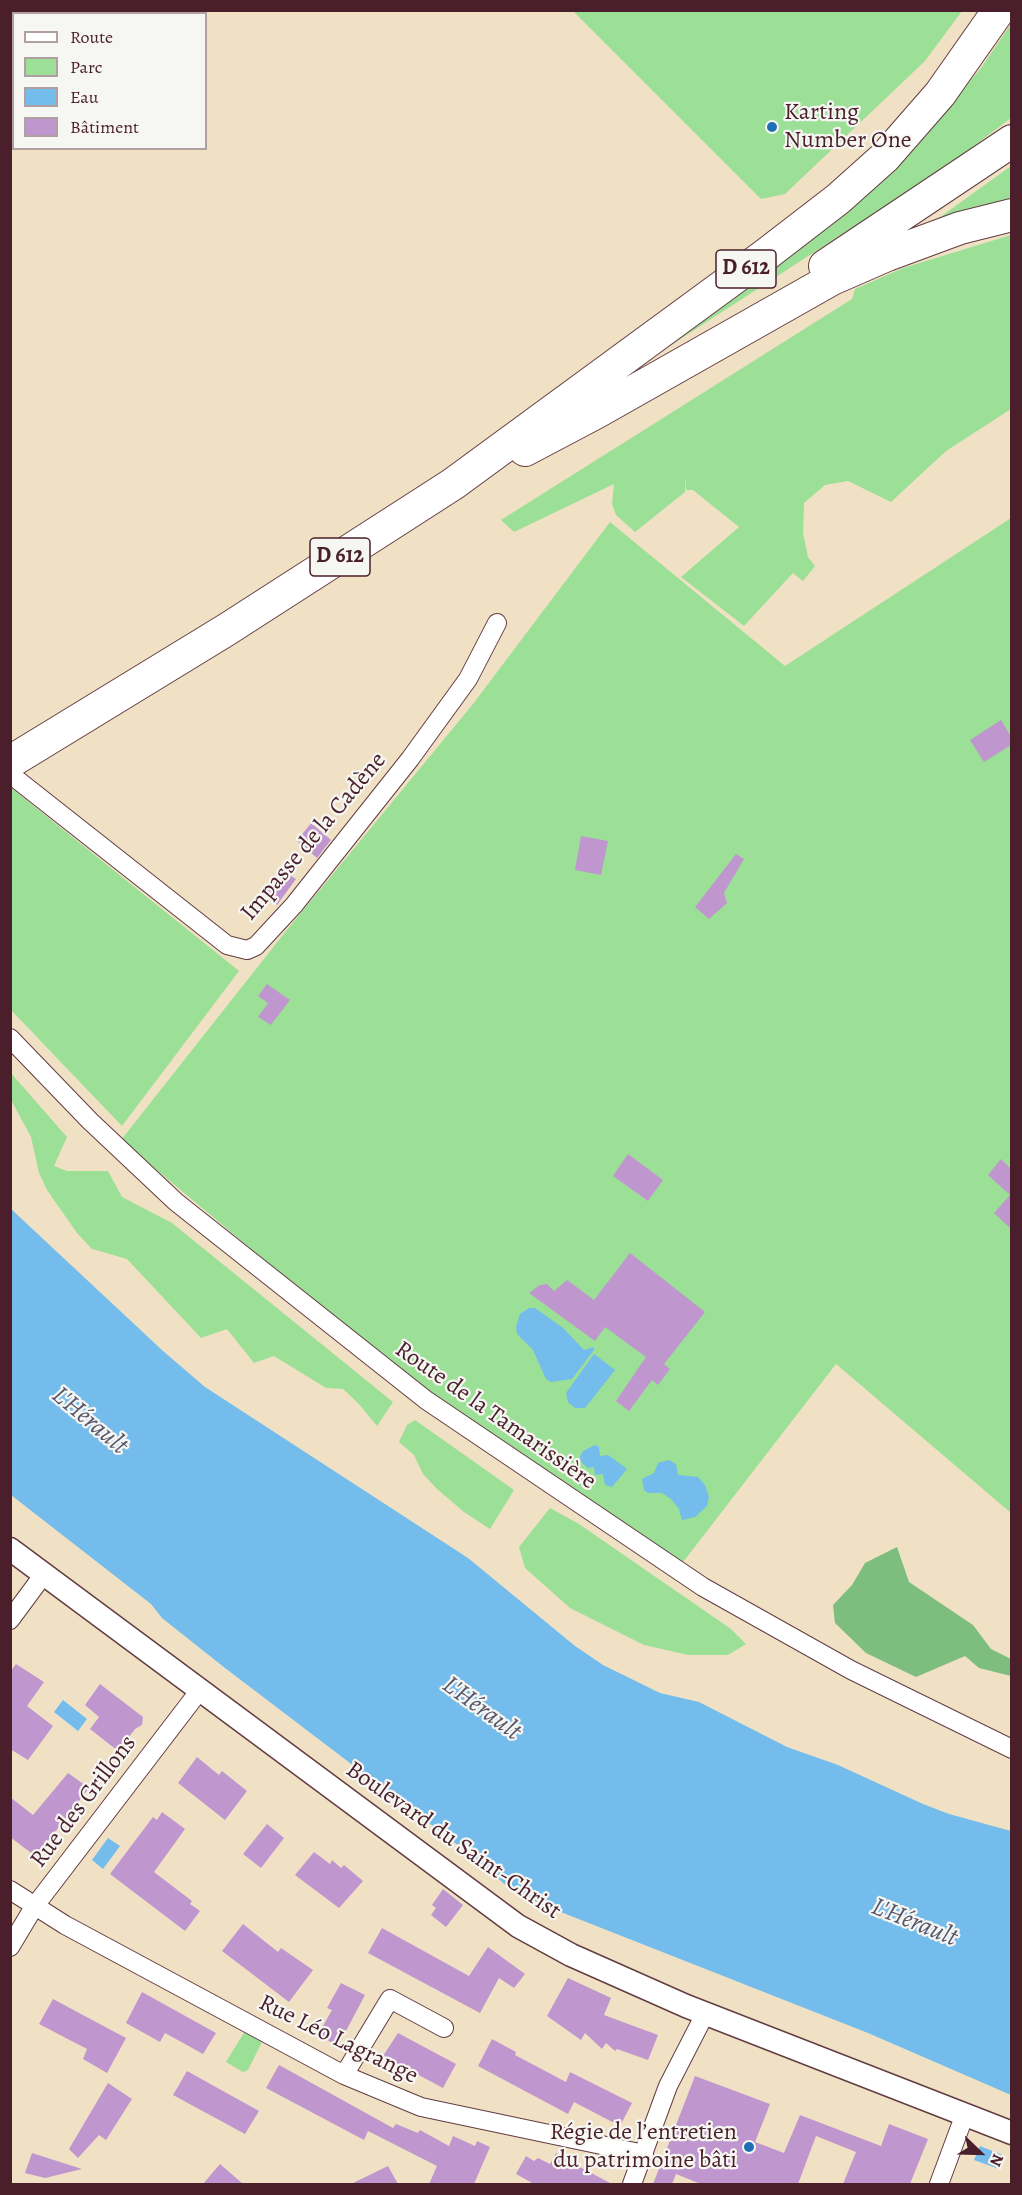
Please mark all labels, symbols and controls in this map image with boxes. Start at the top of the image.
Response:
legend [12,12,207,150]
text: Route [70,25,113,49]
text: Parc [70,55,102,79]
text: Eau [70,85,98,109]
place label: Karting Number One [784,99,912,155]
text: Bâtiment [70,115,139,139]
marker: Karting Number One [765,120,779,134]
road number: D 612 [716,250,776,288]
road number: D 612 [310,538,370,576]
street label: Impasse de la Cadène [235,747,393,927]
street label: Route de la Tamarissière [389,1336,601,1496]
water label: L'Hérault [45,1380,133,1462]
water label: L'Hérault [436,1670,526,1748]
street label: Rue des Grillons [25,1730,143,1874]
street label: Boulevard du Saint-Christ [340,1756,566,1926]
water label: L'Hérault [867,1892,961,1954]
street label: Rue Léo Lagrange [254,1989,422,2091]
place label: Régie de l’entretien du patrimoine bâti [550,2119,737,2175]
north arrow [950,2123,1010,2183]
marker: Régie de l’entretien du patrimoine bâti [742,2140,756,2154]
text: N [984,2150,1009,2170]

